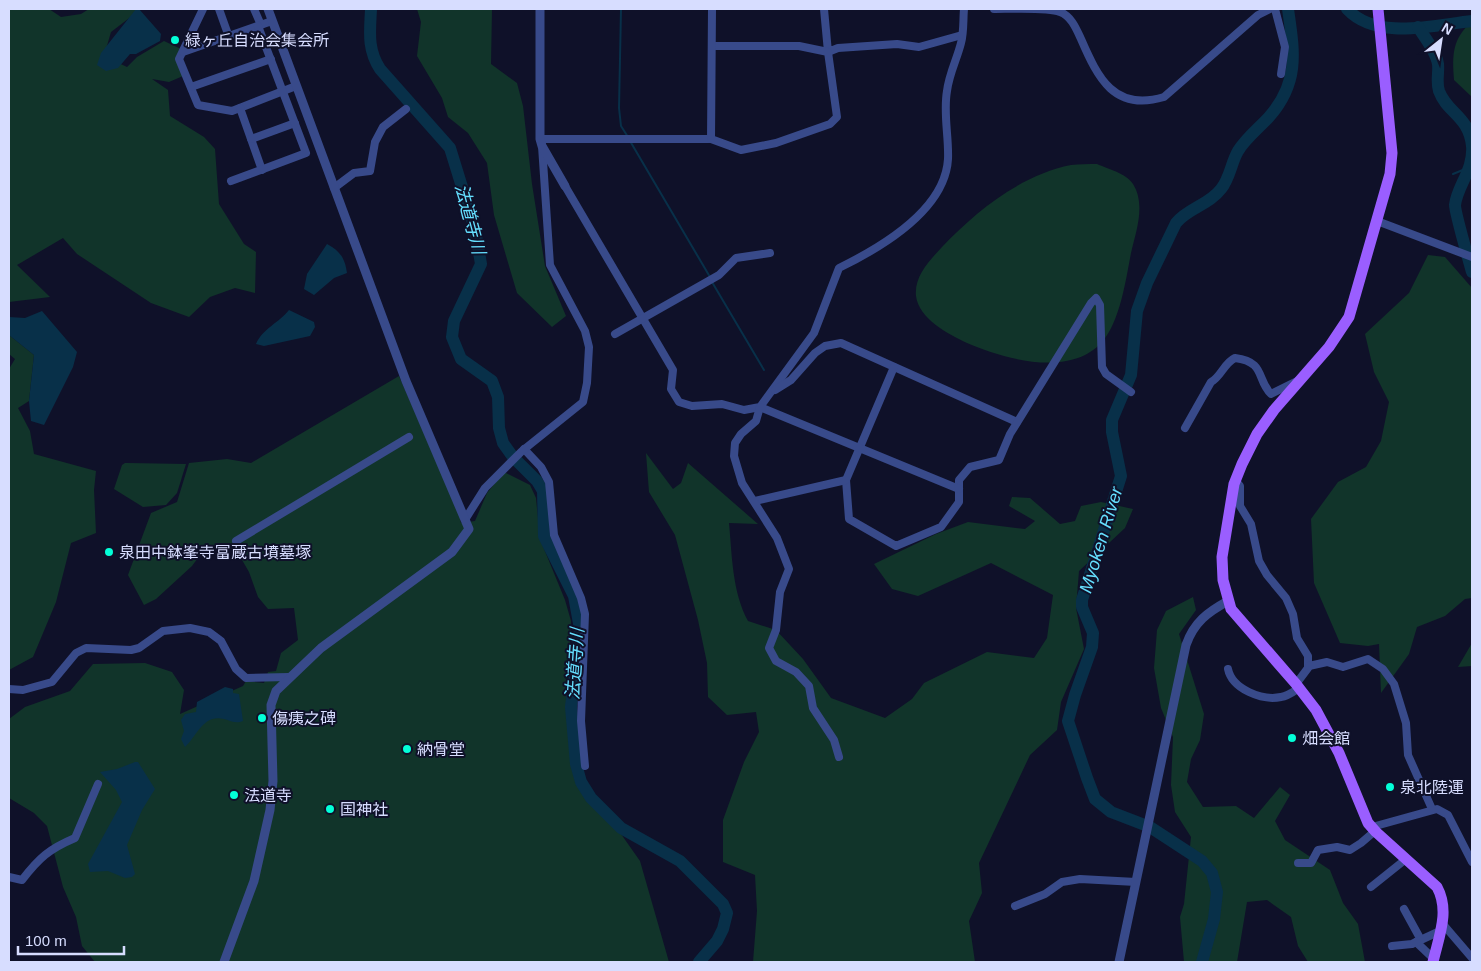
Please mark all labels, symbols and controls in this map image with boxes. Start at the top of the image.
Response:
north arrow [1416,15,1466,65]
text: N [1439,19,1456,38]
place label: 緑ヶ丘自治会集会所 [185,32,329,49]
marker: 緑ヶ丘自治会集会所 [169,34,181,46]
water label: 法道寺川 [451,182,489,258]
water label: Myoken River [1075,484,1127,596]
place label: 泉田中鉢峯寺富蔵古墳墓塚 [119,544,311,561]
marker: 泉田中鉢峯寺富蔵古墳墓塚 [103,546,115,558]
water label: 法道寺川 [563,625,588,701]
place label: 傷痍之碑 [272,710,336,727]
marker: 傷痍之碑 [256,712,268,724]
place label: 畑会館 [1302,730,1350,747]
marker: 畑会館 [1286,732,1298,744]
place label: 納骨堂 [417,741,465,758]
marker: 納骨堂 [401,743,413,755]
place label: 泉北陸運 [1400,779,1464,796]
marker: 泉北陸運 [1384,781,1396,793]
place label: 法道寺 [244,787,292,804]
marker: 法道寺 [228,789,240,801]
place label: 国神社 [340,801,388,818]
marker: 国神社 [324,803,336,815]
scale bar [18,924,124,956]
text: 100 m [25,932,67,949]

